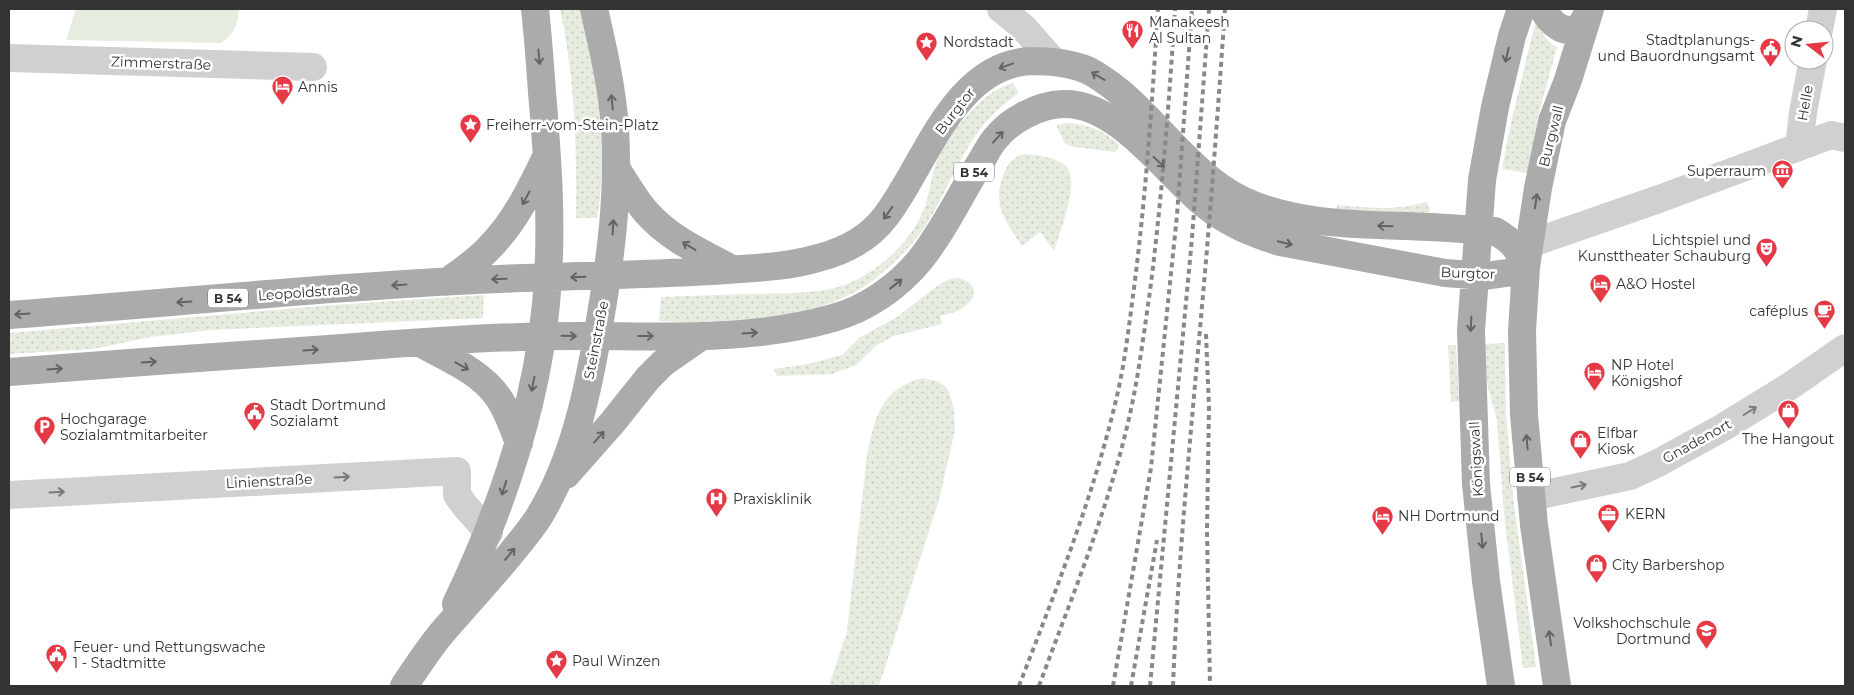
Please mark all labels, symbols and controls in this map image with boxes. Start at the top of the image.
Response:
place label: Manakeesh Al Sultan [1149,13,1230,47]
restaurant icon: Manakeesh Al Sultan [1121,18,1145,49]
north arrow [1784,20,1834,70]
place icon: Nordstadt [915,30,939,61]
place label: Stadtplanungs- und Bauordnungsamt [1597,31,1755,65]
place label: Nordstadt [943,33,1014,51]
text: N [1786,33,1807,49]
public building icon: Stadtplanungs- und Bauordnungsamt [1759,36,1783,67]
one-way arrow [1502,47,1511,63]
one-way arrow [534,49,544,65]
street label: Zimmerstraße [111,52,211,74]
one-way arrow [999,62,1015,71]
one-way arrow [1091,71,1105,81]
hotel icon: Annis [270,75,294,106]
place label: Annis [298,78,338,96]
street label: Burgtor [931,84,979,138]
street label: Helle [1793,84,1817,122]
one-way arrow [607,95,617,111]
street label: Burgwall [1535,103,1567,169]
place icon: Freiherr-vom-Stein-Platz [458,113,482,144]
place label: Freiherr-vom-Stein-Platz [486,116,659,134]
one-way arrow [992,131,1003,144]
one-way arrow [1153,156,1166,168]
museum icon: Superraum [1770,159,1794,190]
road number: B 54 [954,162,994,182]
place label: Superraum [1687,162,1766,180]
one-way arrow [521,190,531,205]
one-way arrow [1532,194,1542,210]
one-way arrow [883,206,893,220]
one-way arrow [609,220,618,236]
one-way arrow [1377,221,1393,230]
place label: Lichtspiel und Kunsttheater Schauburg [1578,231,1751,265]
theatre icon: Lichtspiel und Kunsttheater Schauburg [1755,236,1779,267]
one-way arrow [1276,238,1292,248]
one-way arrow [682,240,696,250]
street label: Burgtor [1440,263,1496,283]
one-way arrow [570,272,586,282]
hotel icon: A&O Hostel [1588,272,1612,303]
one-way arrow [491,275,507,284]
place label: A&O Hostel [1616,275,1695,293]
one-way arrow [889,279,902,290]
street label: Leopoldstraße [257,280,359,304]
one-way arrow [391,281,407,290]
road number: B 54 [208,288,248,308]
one-way arrow [177,297,193,306]
street label: Steinstraße [580,299,612,381]
cafe icon: caféplus [1812,299,1836,330]
place label: caféplus [1749,302,1808,320]
one-way arrow [15,310,31,319]
one-way arrow [1467,316,1476,332]
one-way arrow [742,328,758,337]
one-way arrow [560,331,577,341]
one-way arrow [638,331,654,340]
one-way arrow [303,346,319,355]
place label: NP Hotel Königshof [1611,356,1683,390]
one-way arrow [141,357,157,366]
hotel icon: NP Hotel Königshof [1583,361,1607,392]
one-way arrow [455,362,469,372]
one-way arrow [46,364,62,373]
one-way arrow [527,375,537,391]
place label: Stadt Dortmund Sozialamt [270,396,386,430]
shop icon: The Hangout [1776,399,1800,430]
public building icon: Stadt Dortmund Sozialamt [242,401,266,432]
one-way arrow [1743,405,1757,415]
place label: Hochgarage Sozialamtmitarbeiter [60,410,208,444]
street label: Gnadenort [1659,414,1735,467]
parking icon: Hochgarage Sozialamtmitarbeiter [32,415,56,446]
street label: Königswall [1465,421,1487,497]
place label: Elfbar Kiosk [1597,424,1639,458]
shop icon: Elfbar Kiosk [1569,429,1593,460]
place label: The Hangout [1742,430,1834,448]
one-way arrow [593,431,605,444]
one-way arrow [1522,434,1531,450]
road number: B 54 [1510,468,1550,487]
street label: Linienstraße [225,470,313,492]
one-way arrow [334,473,350,482]
one-way arrow [498,479,508,495]
one-way arrow [1571,481,1587,491]
hospital icon: Praxisklinik [705,487,729,518]
one-way arrow [49,488,65,497]
place label: Praxisklinik [733,490,812,508]
office icon: KERN [1597,502,1621,533]
hotel icon: NH Dortmund [1370,504,1394,535]
place label: KERN [1625,505,1666,523]
place label: NH Dortmund [1398,507,1500,525]
one-way arrow [1477,532,1487,548]
one-way arrow [504,548,516,561]
shop icon: City Barbershop [1584,553,1608,584]
place label: City Barbershop [1612,556,1724,574]
place label: Volkshochschule Dortmund [1573,614,1691,648]
school or university icon: Volkshochschule Dortmund [1695,619,1719,650]
one-way arrow [1545,630,1555,646]
place label: Feuer- und Rettungswache 1 - Stadtmitte [73,638,265,672]
public building icon: Feuer- und Rettungswache 1 - Stadtmitte [45,643,69,674]
place icon: Paul Winzen [544,649,568,680]
place label: Paul Winzen [572,652,660,670]

